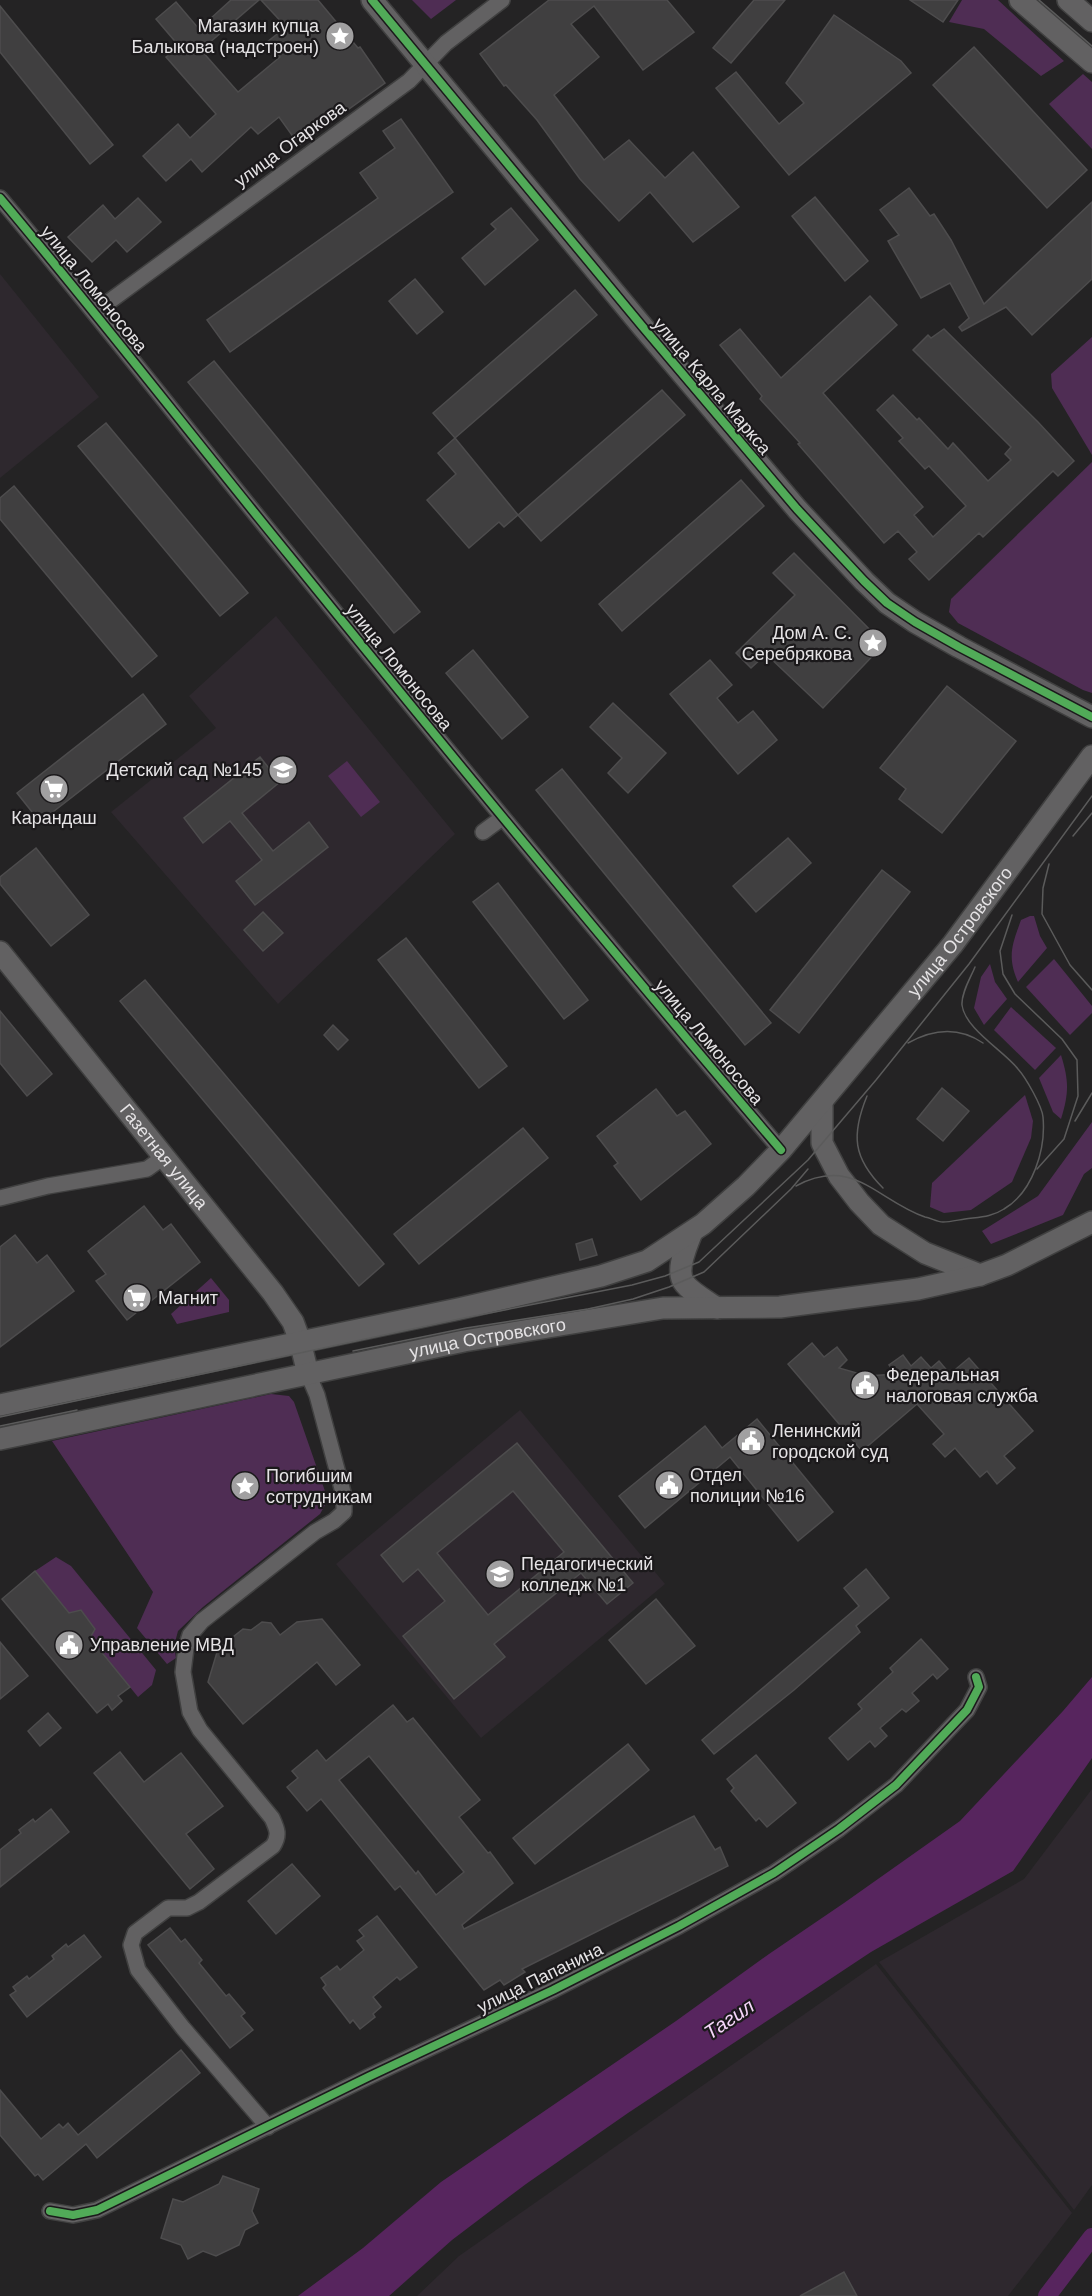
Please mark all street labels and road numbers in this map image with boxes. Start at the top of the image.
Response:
street label: улица Огаркова [231,96,350,191]
street label: улица Ломоносова [37,222,152,357]
street label: улица Карла Маркса [649,314,776,459]
street label: улица Ломоносова [342,600,457,735]
street label: улица Островского [903,863,1016,1001]
street label: улица Ломоносова [651,975,768,1109]
street label: Газетная улица [116,1100,212,1214]
street label: улица Островского [408,1314,567,1362]
street label: улица Папанина [474,1939,607,2017]

